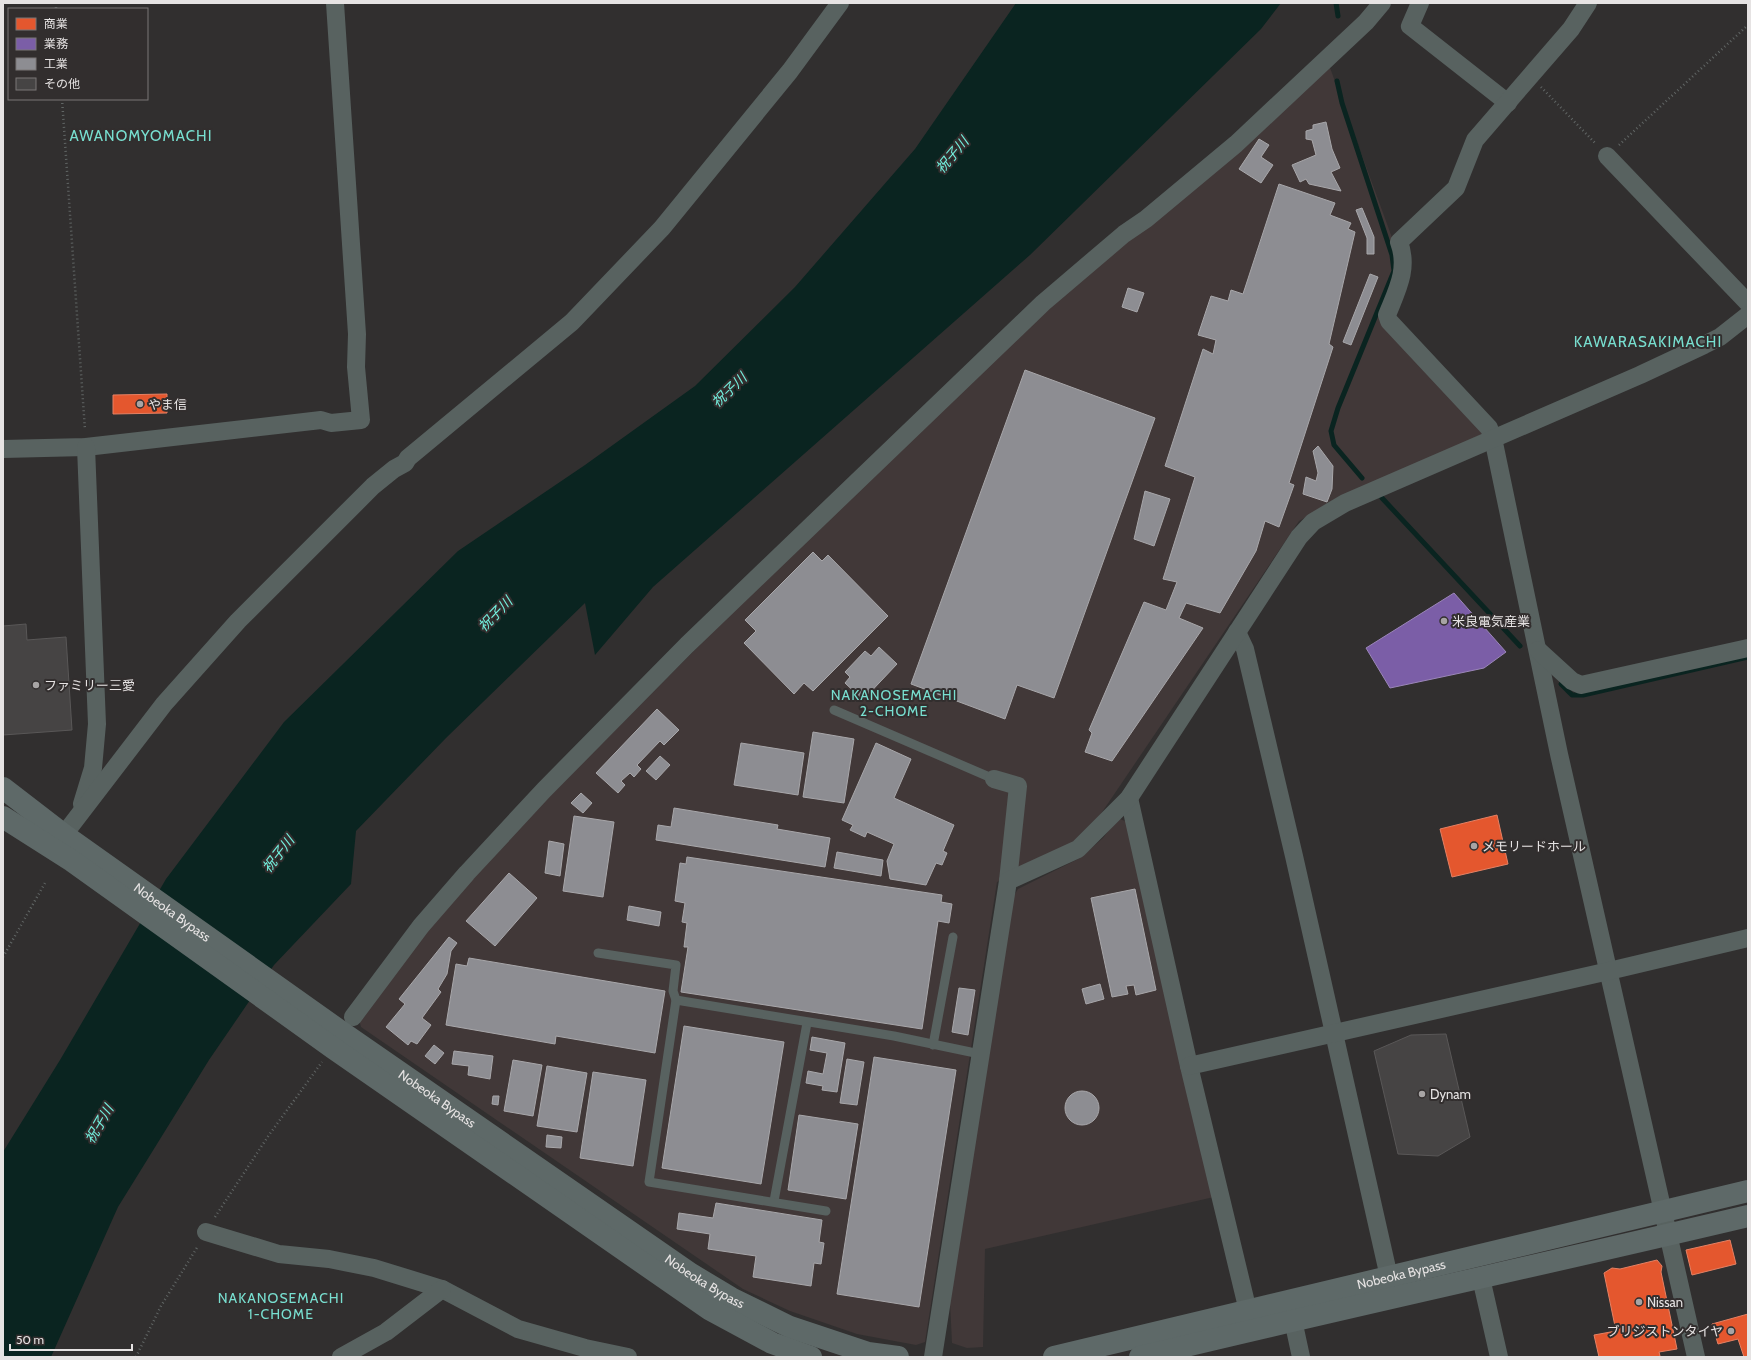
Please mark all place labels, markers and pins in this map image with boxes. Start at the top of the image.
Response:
place label: やま信 [148,396,187,412]
marker: やま信 [135,399,145,409]
place label: 米良電気産業 [1452,613,1530,629]
marker: 米良電気産業 [1439,616,1449,626]
place label: ファミリー三愛 [44,677,135,693]
marker: ファミリー三愛 [31,680,41,690]
place label: メモリードホール [1482,838,1586,854]
marker: メモリードホール [1469,841,1479,851]
place label: Dynam [1430,1086,1471,1102]
marker: Dynam [1417,1089,1427,1099]
place label: Nissan [1647,1294,1683,1310]
marker: Nissan [1634,1297,1644,1307]
place label: ブリジストンタイヤ [1606,1323,1723,1339]
marker: ブリジストンタイヤ [1726,1326,1736,1336]

